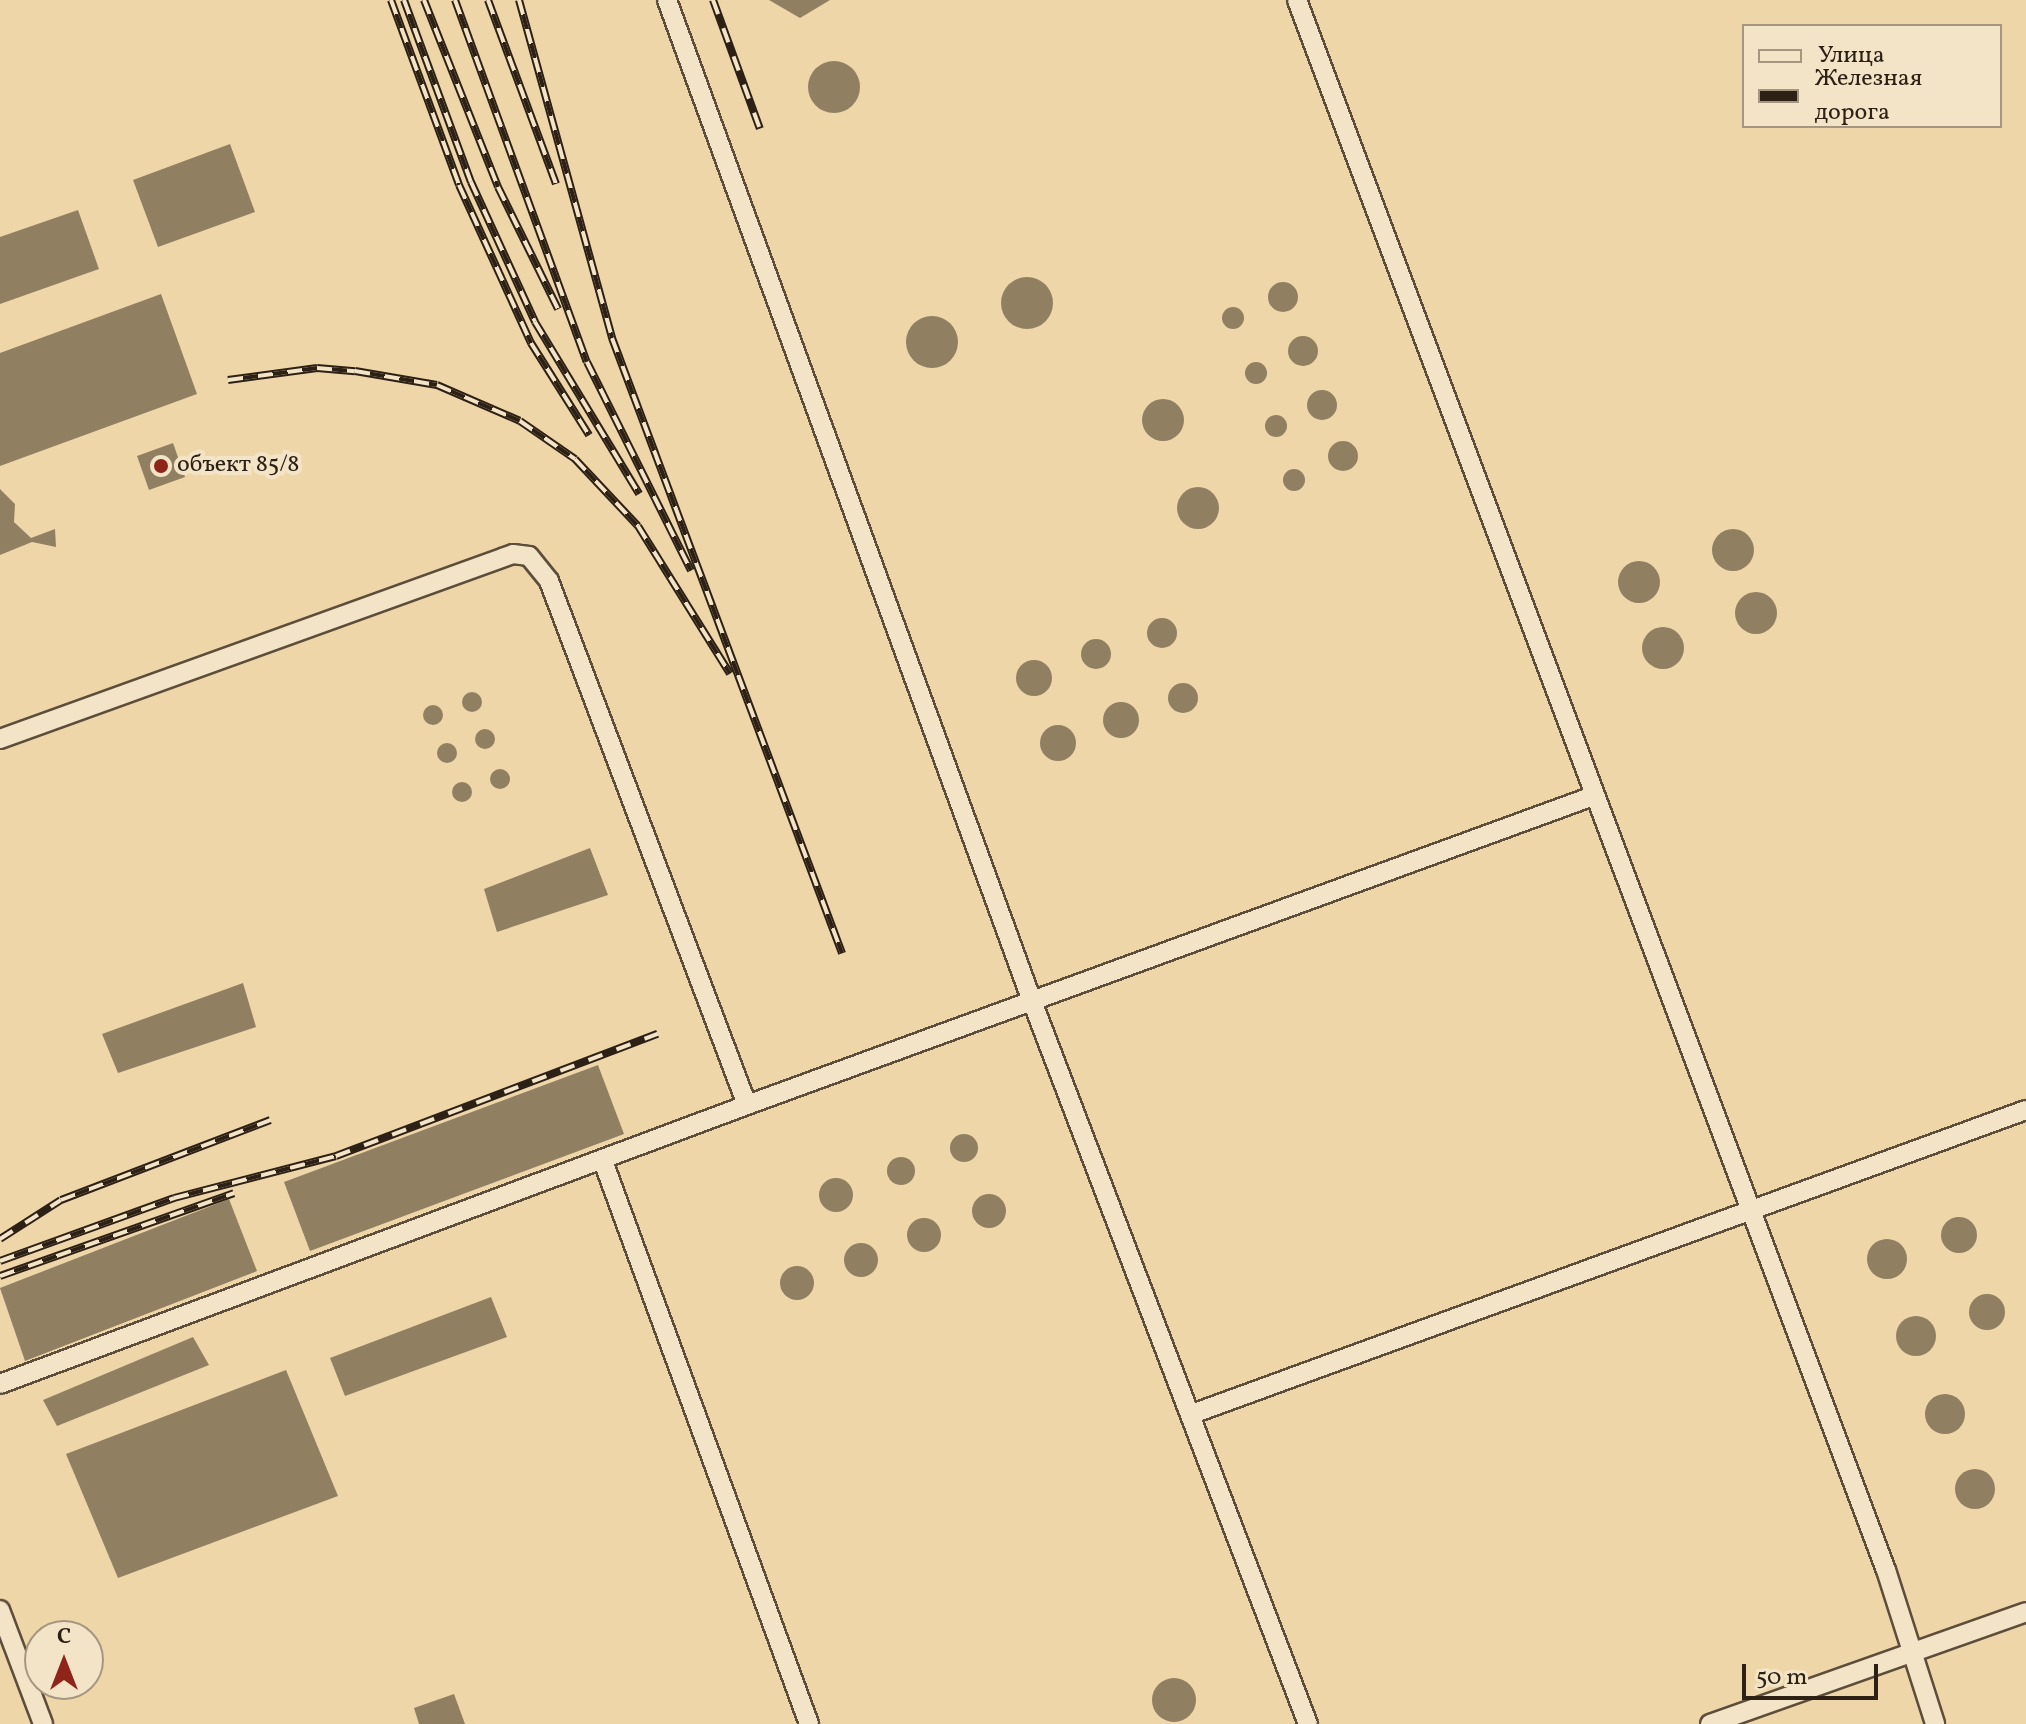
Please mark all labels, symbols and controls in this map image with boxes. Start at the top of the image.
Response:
legend [1742,24,2002,128]
text: Улица [1818,39,1885,73]
text: Железная дорога [1815,62,1922,130]
place label: объект 85/8 [177,452,299,480]
marker: объект 85/8 [152,457,170,475]
north arrow [24,1620,104,1700]
text: С [57,1622,71,1653]
scale bar [1746,1648,1882,1698]
text: 50 m [1756,1661,1808,1695]

